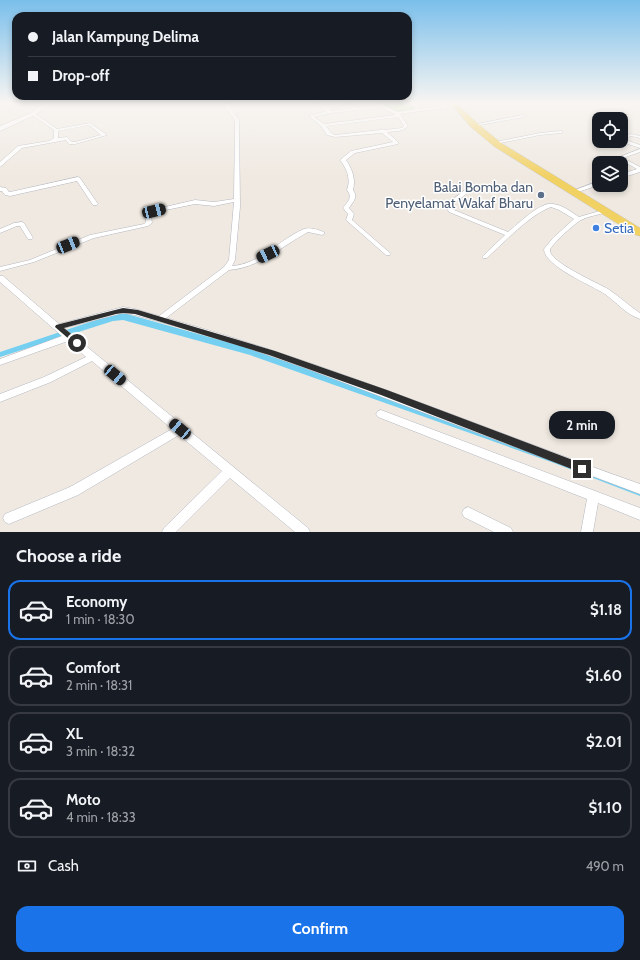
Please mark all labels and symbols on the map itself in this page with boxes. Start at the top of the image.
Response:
place label: Balai Bomba dan Penyelamat Wakaf Bharu [385,178,533,212]
marker: Balai Bomba dan Penyelamat Wakaf Bharu [536,190,546,200]
car [141,202,167,220]
place label: Setia [604,219,634,237]
marker: Setia [591,223,601,233]
car [55,235,81,255]
car [255,243,281,265]
route start [68,334,86,352]
car [102,363,128,387]
callout: 2 min [549,411,615,439]
car [167,417,193,441]
route end [573,460,591,478]

